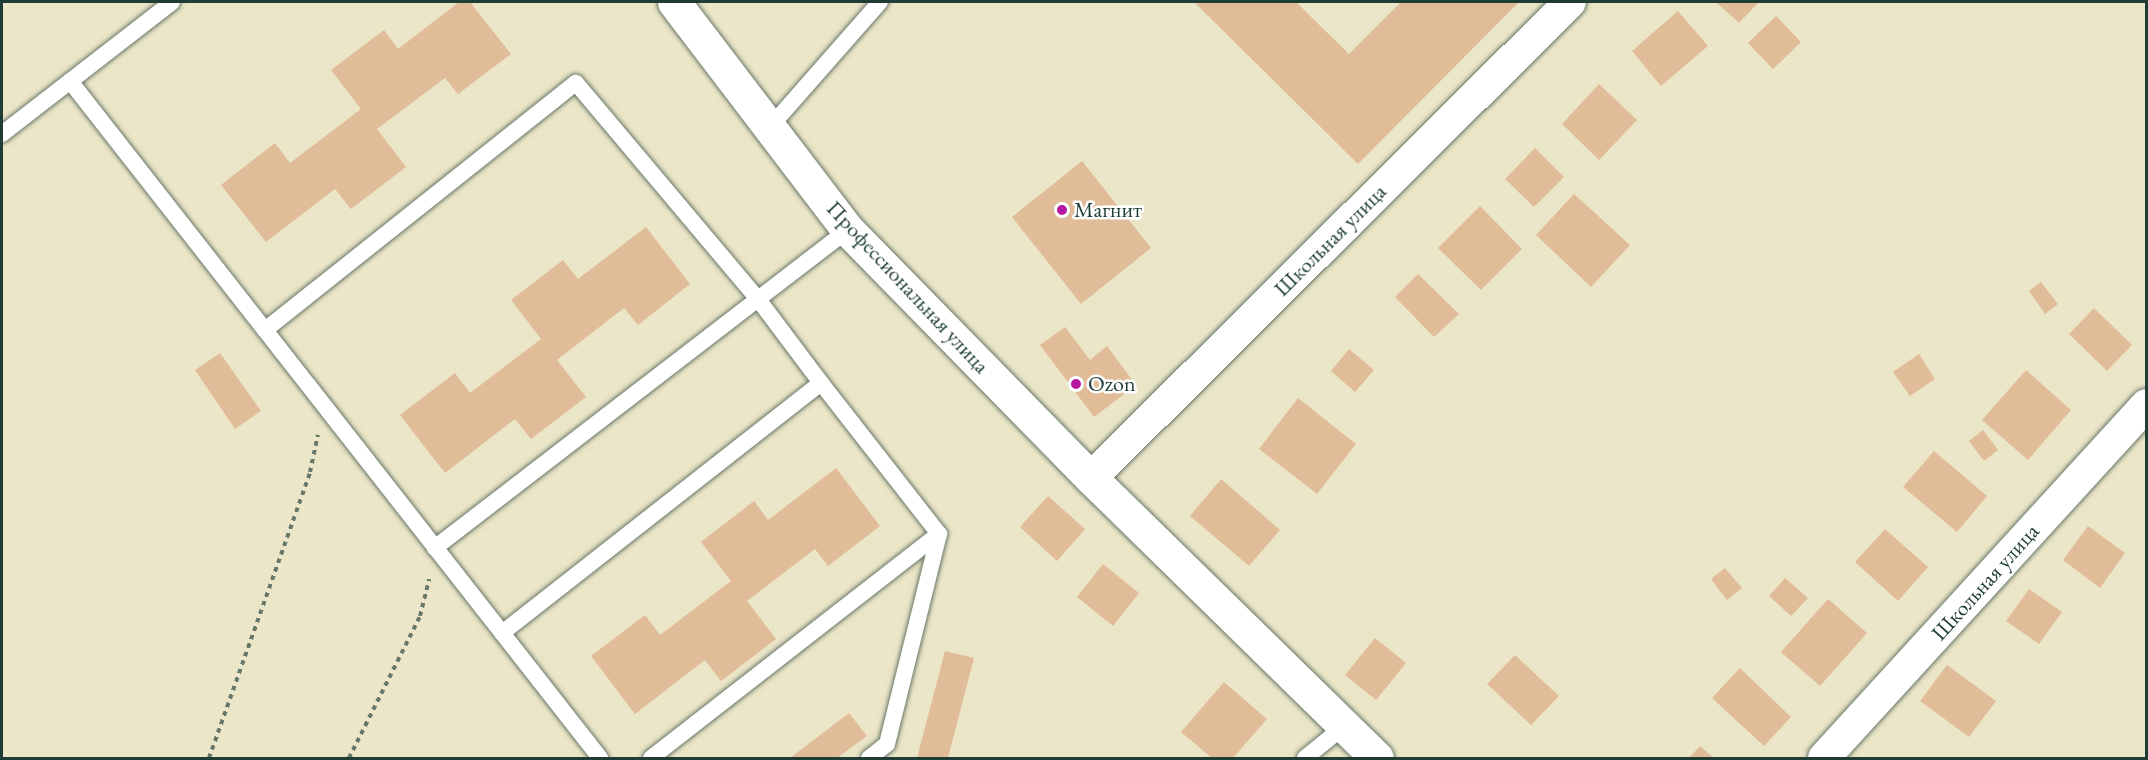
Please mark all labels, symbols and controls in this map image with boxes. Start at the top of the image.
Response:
street label: Школьная улица [1268,178,1392,302]
street label: Профессиональная улица [821,195,995,379]
place label: Магнит [1074,197,1142,223]
marker: Магнит [1055,203,1069,217]
place label: Ozon [1088,371,1136,397]
marker: Ozon [1069,377,1083,391]
street label: Школьная улица [1926,518,2044,646]

